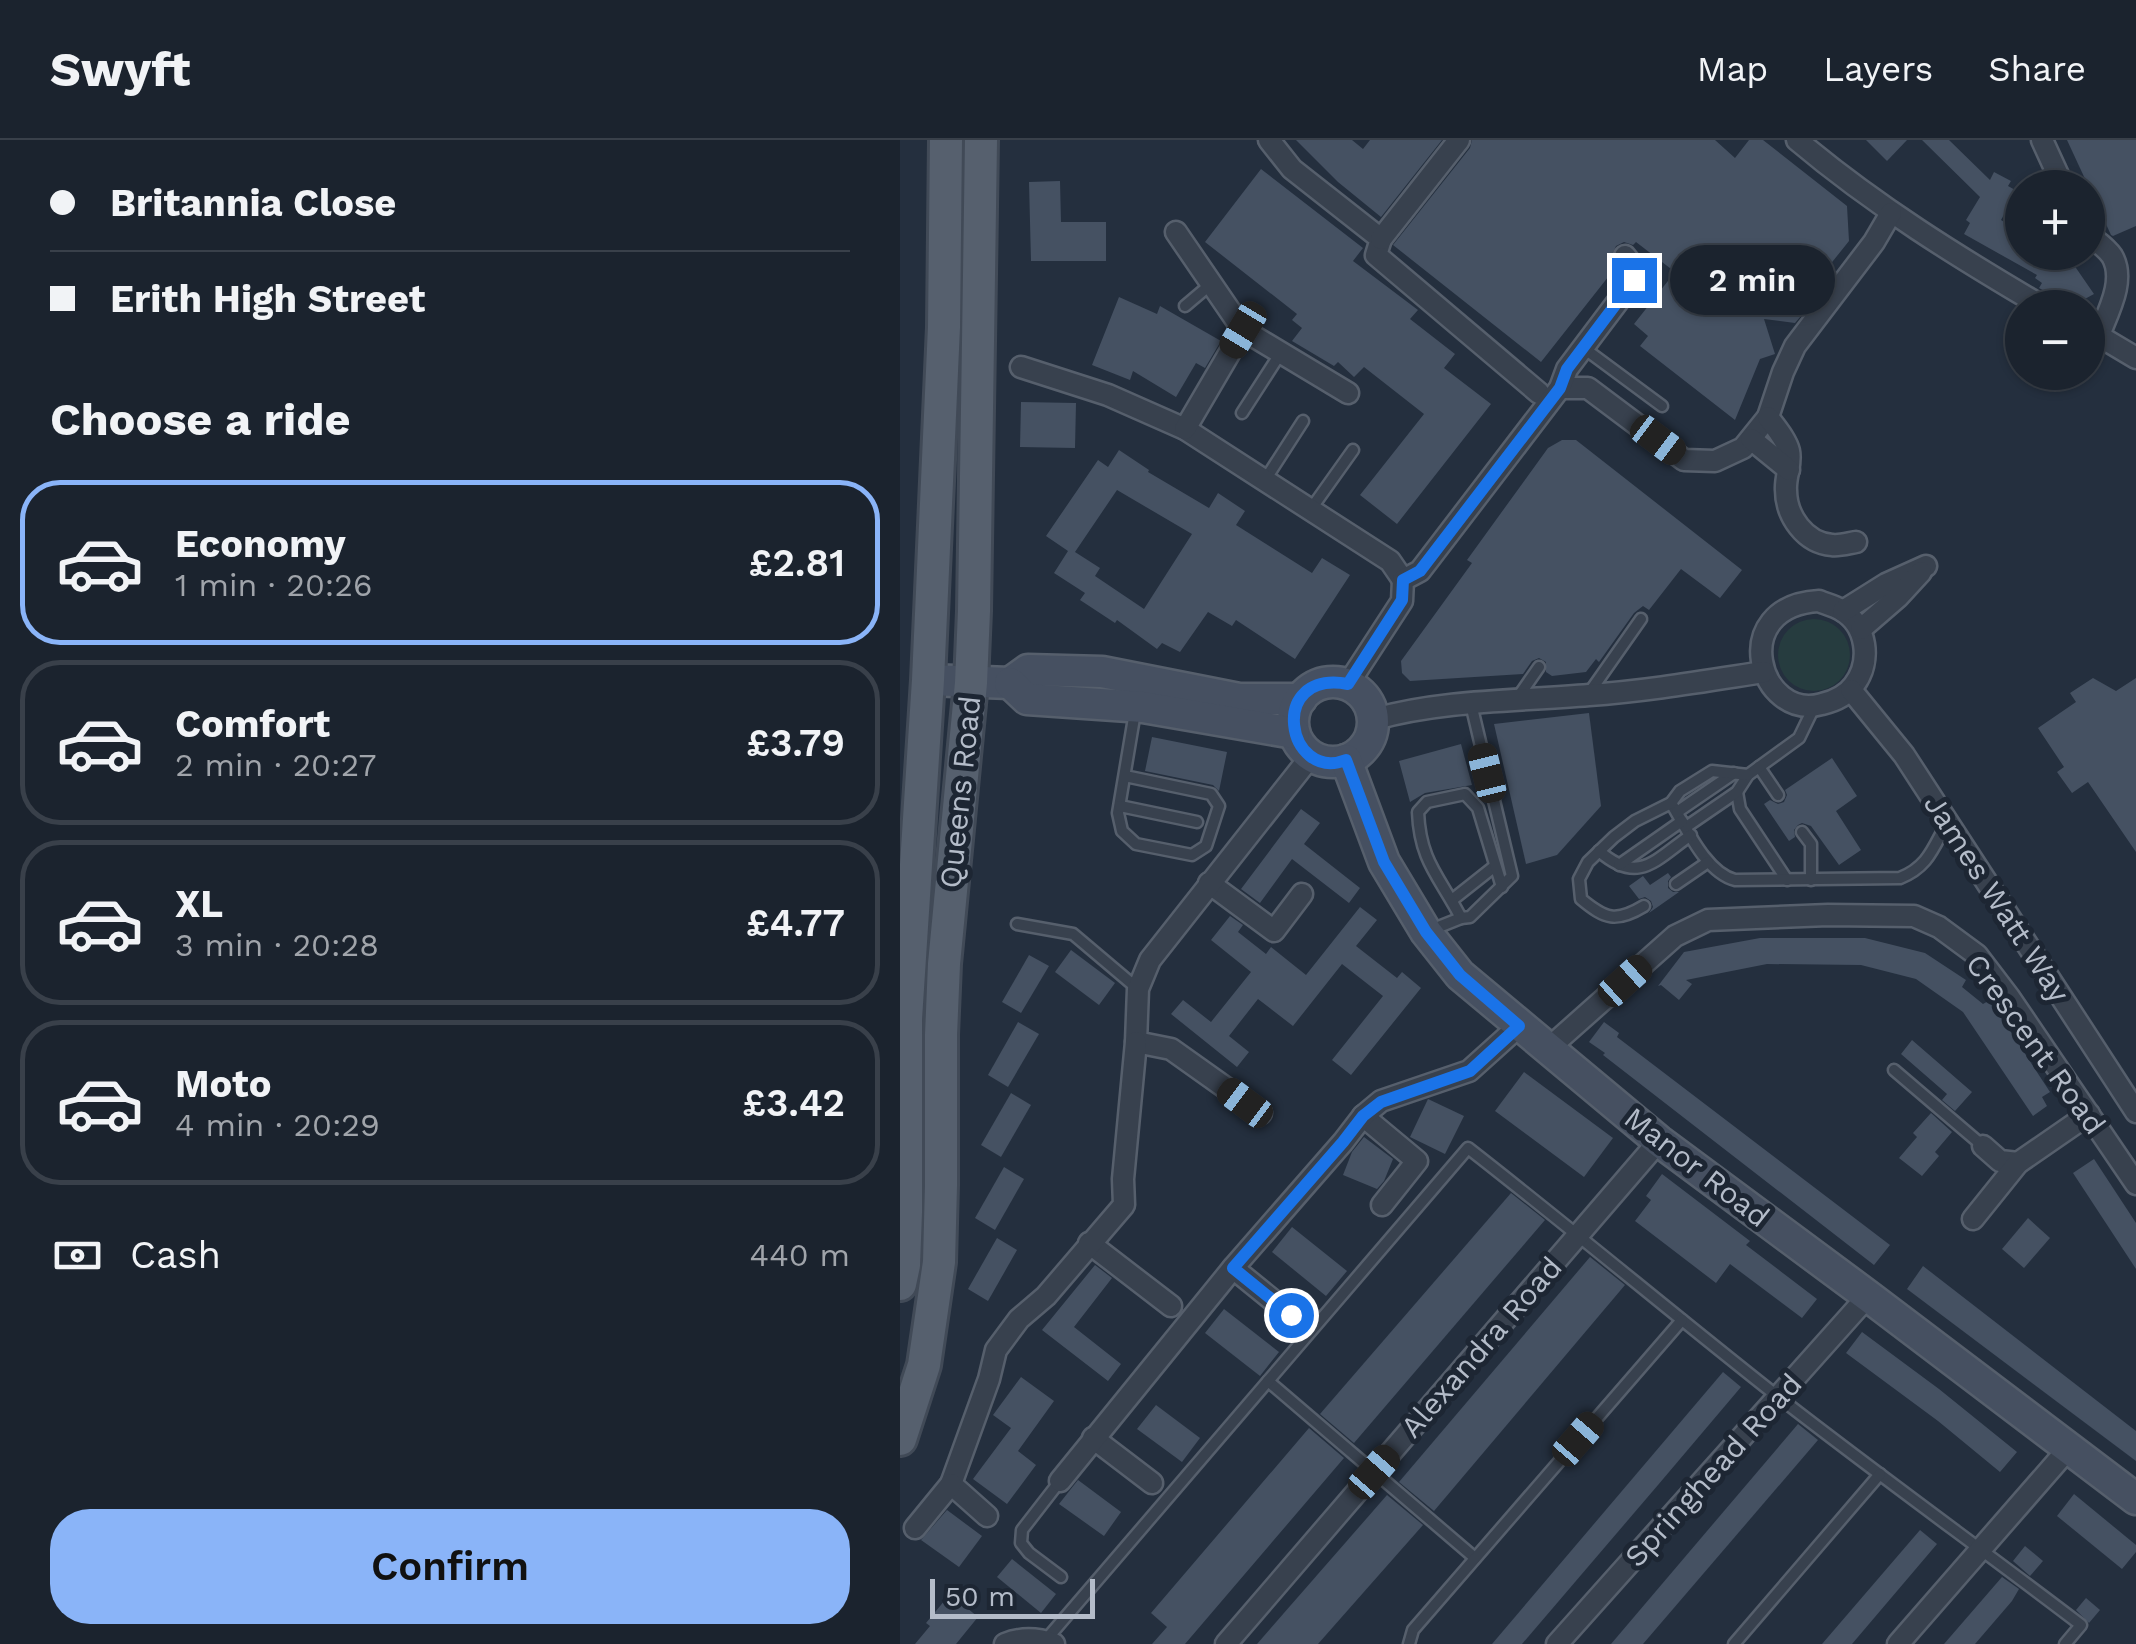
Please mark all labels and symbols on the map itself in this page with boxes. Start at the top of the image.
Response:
callout: 2 min [1669,245,1834,315]
route end [1612,258,1657,303]
car [1215,297,1271,363]
car [1625,410,1691,470]
street label: Queens Road [932,694,988,890]
car [1465,740,1509,806]
street label: James Watt Way [1917,788,2077,1009]
street label: Crescent Road [1959,947,2113,1141]
car [1593,950,1657,1012]
car [1212,1073,1278,1133]
street label: Manor Road [1618,1100,1776,1234]
street label: Alexandra Road [1393,1250,1569,1444]
route start [1269,1293,1314,1338]
street label: Springhead Road [1617,1366,1809,1574]
car [1547,1407,1609,1471]
car [1343,1440,1405,1504]
scale bar [930,1574,1095,1618]

